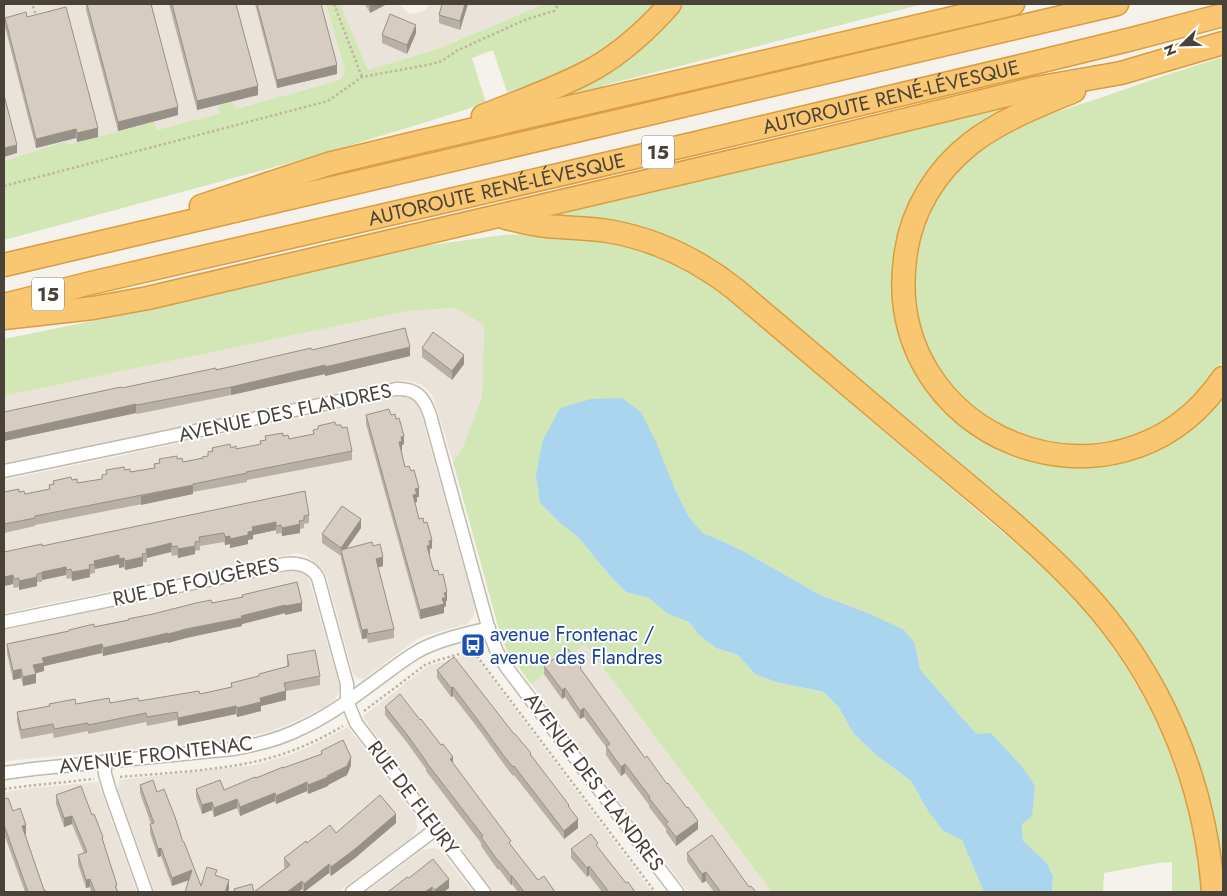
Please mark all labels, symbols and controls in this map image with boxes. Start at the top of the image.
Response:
north arrow [1157,20,1207,70]
text: N [1159,41,1181,59]
street label: AUTOROUTE RENÉ-LÉVESQUE [760,52,1022,141]
road number: 15 [642,136,674,168]
street label: AUTOROUTE RENÉ-LÉVESQUE [365,145,628,233]
road number: 15 [32,278,64,310]
street label: AVENUE DES FLANDRES [176,376,394,450]
street label: RUE DE FOUGÈRES [110,550,282,614]
place label: avenue Frontenac / avenue des Flandres [490,620,662,672]
bus stop icon: avenue Frontenac / avenue des Flandres [460,632,486,658]
street label: AVENUE DES FLANDRES [517,687,671,877]
street label: AVENUE FRONTENAC [57,729,255,781]
street label: RUE DE FLEURY [360,735,466,862]

